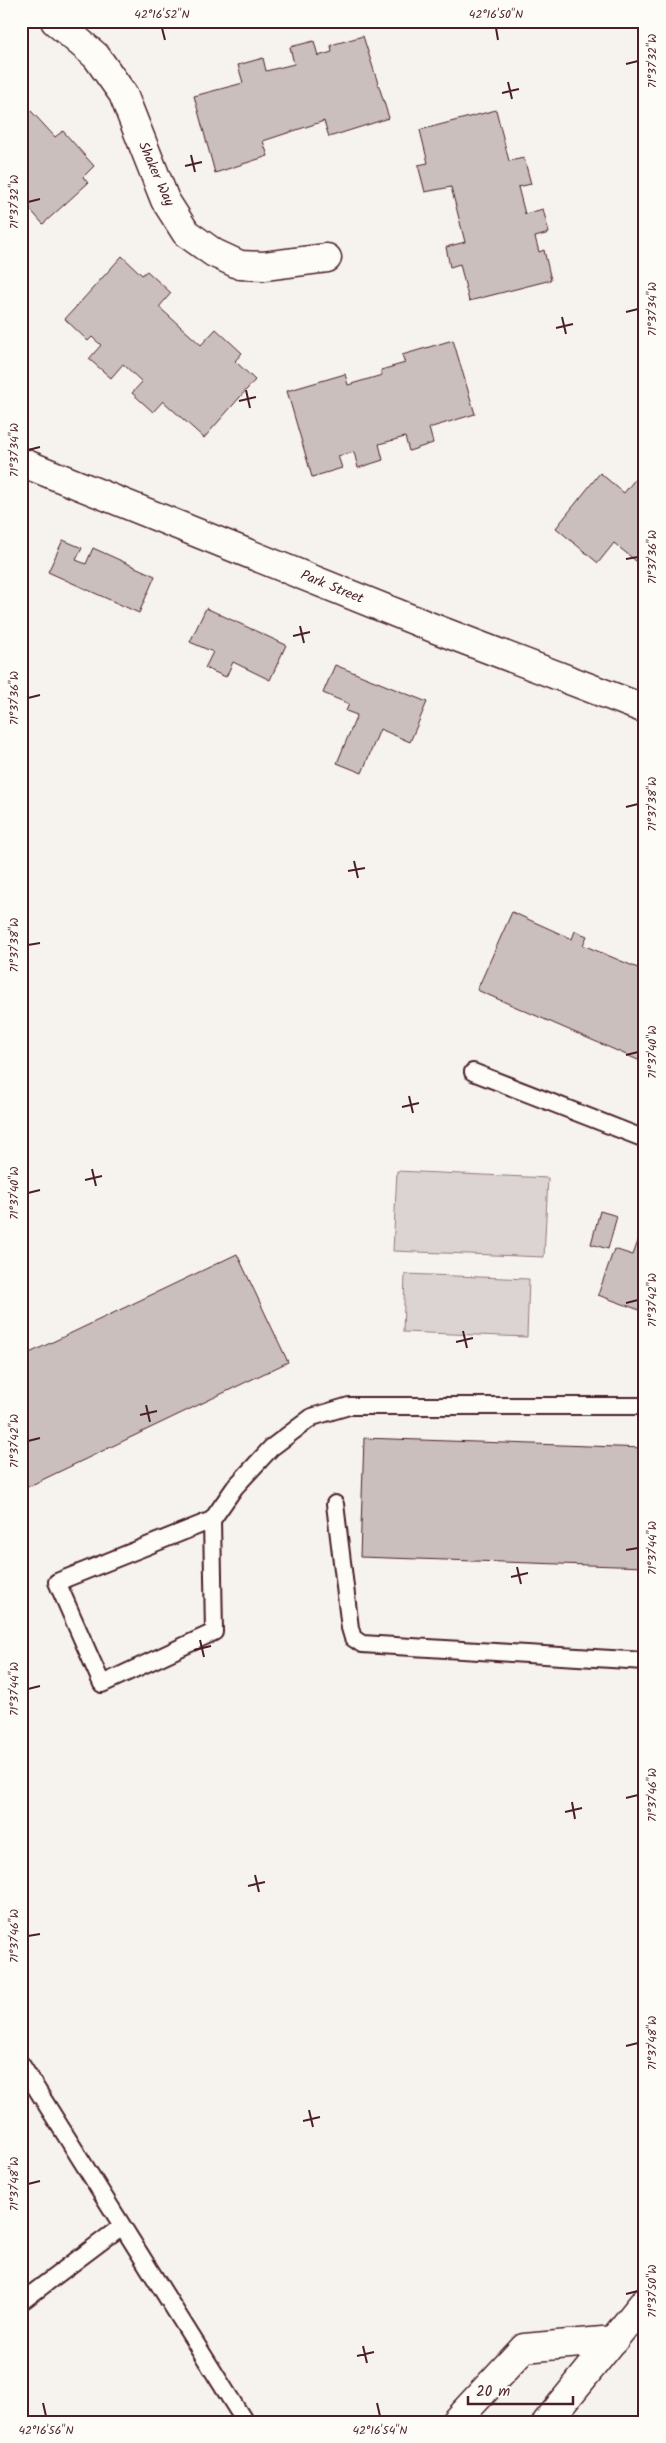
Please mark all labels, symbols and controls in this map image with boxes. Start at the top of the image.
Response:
text: 42°16'52"N [134,5,190,24]
text: 42°16'50"N [469,5,523,24]
text: 71°37'32"W [643,34,662,88]
street label: Shaker Way [132,138,180,210]
text: 71°37'32"W [5,175,24,229]
text: 71°37'34"W [643,282,662,336]
text: 71°37'34"W [5,423,24,477]
text: 71°37'36"W [643,530,662,584]
street label: Park Street [297,564,367,610]
text: 71°37'36"W [5,671,24,725]
text: 71°37'38"W [643,777,662,831]
text: 71°37'38"W [5,918,24,972]
text: 71°37'40"W [643,1025,662,1079]
text: 71°37'40"W [5,1166,24,1220]
text: 71°37'42"W [643,1273,662,1327]
text: 71°37'42"W [5,1414,24,1468]
text: 71°37'44"W [643,1521,662,1575]
text: 71°37'44"W [5,1662,24,1716]
text: 71°37'46"W [643,1768,662,1822]
text: 71°37'46"W [5,1909,24,1963]
text: 71°37'48"W [643,2016,662,2070]
text: 71°37'48"W [5,2157,24,2211]
text: 71°37'50"W [643,2264,662,2318]
scale bar [468,2373,574,2405]
text: 20 m [476,2380,510,2404]
text: 42°16'56"N [18,2421,74,2440]
text: 42°16'54"N [353,2421,407,2440]

